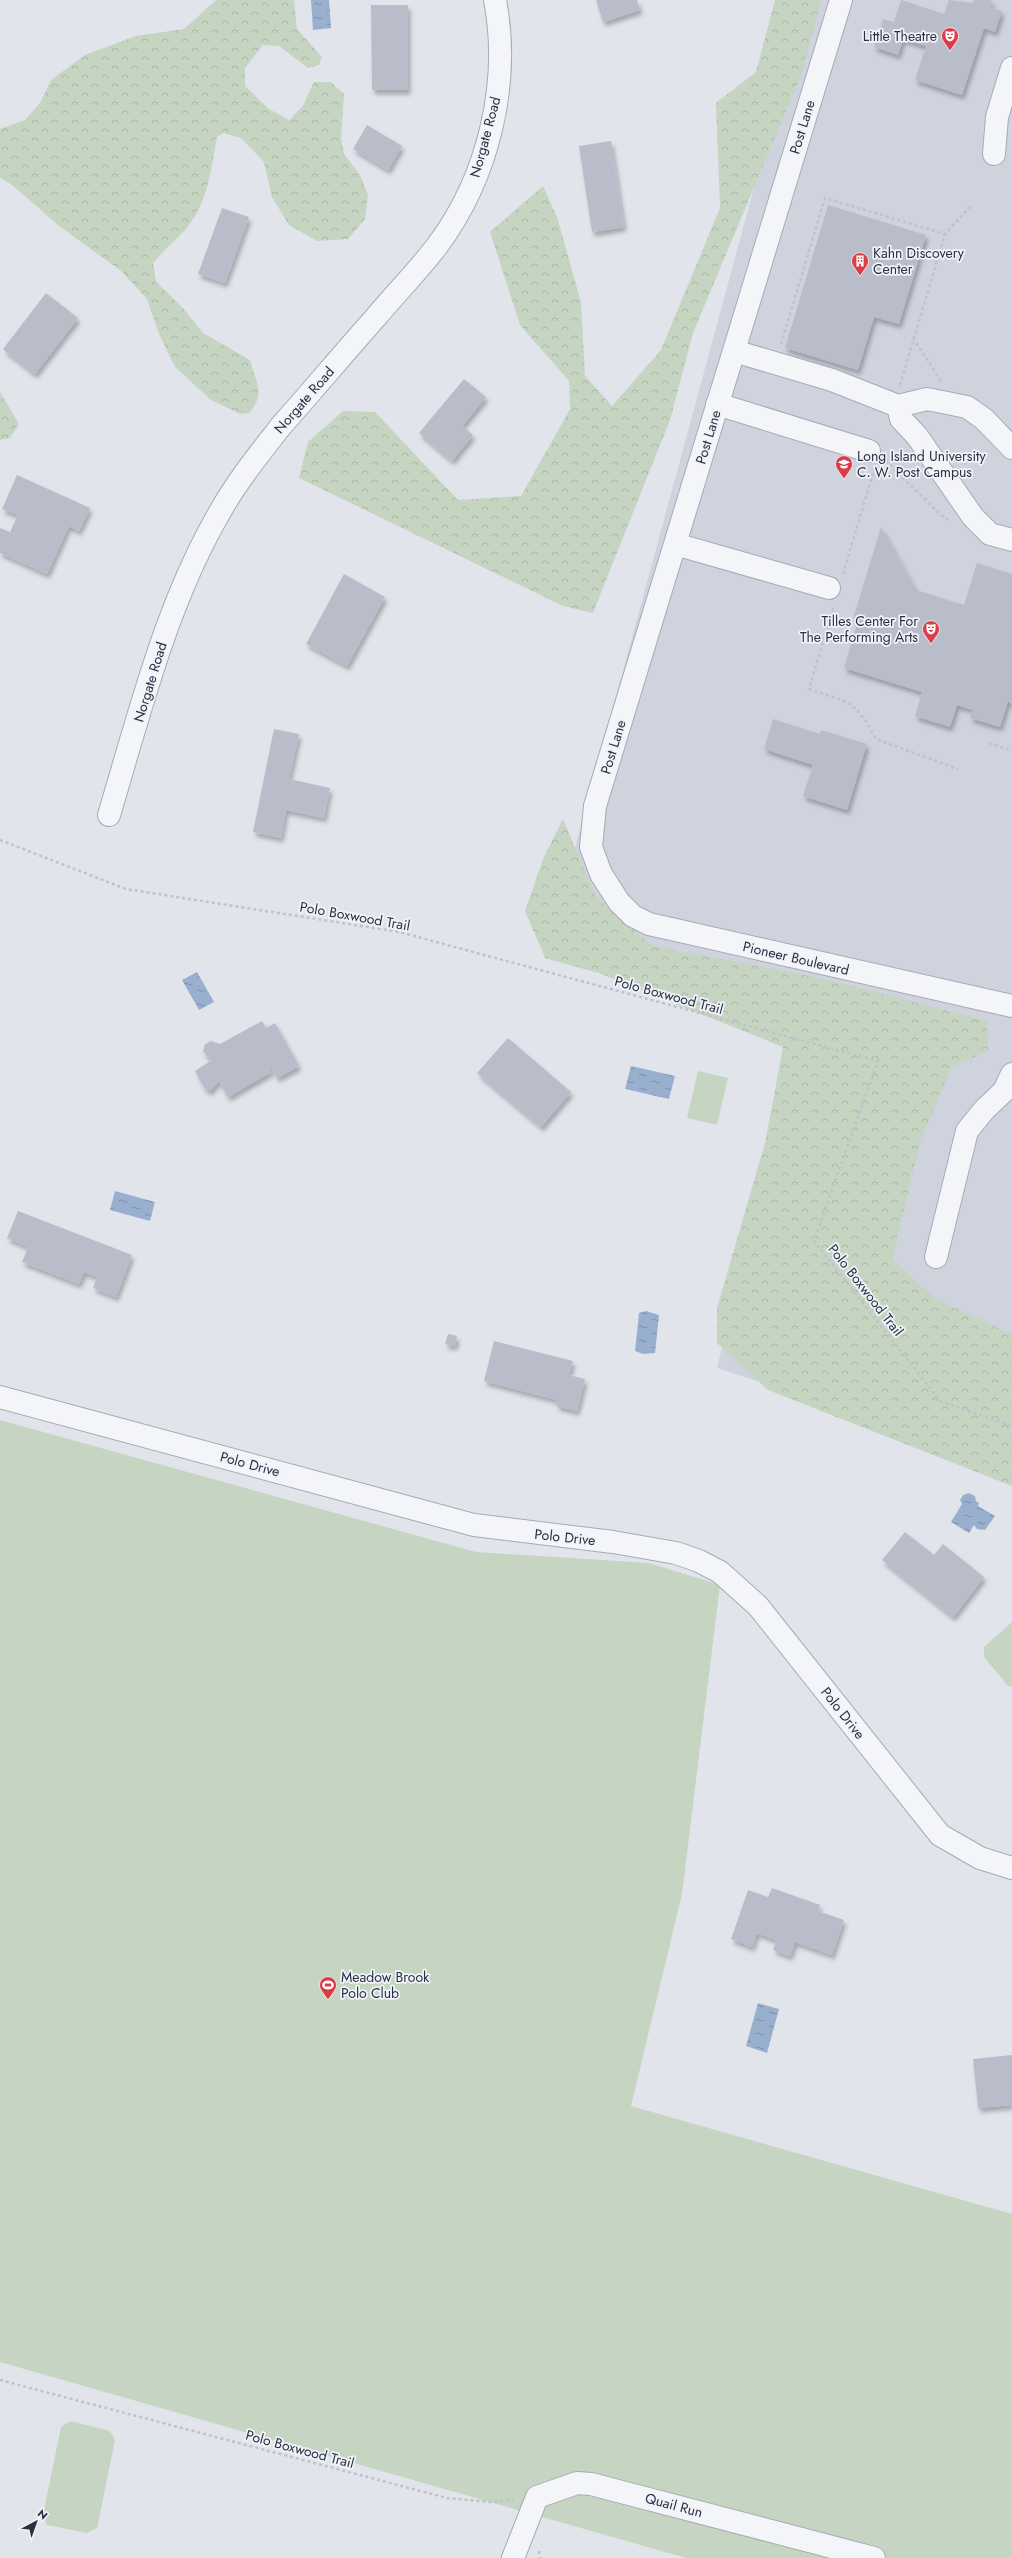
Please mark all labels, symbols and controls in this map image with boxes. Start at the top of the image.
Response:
place label: Little Theatre [863,26,937,46]
theatre icon: Little Theatre [940,26,960,51]
street label: Norgate Road [465,94,505,180]
street label: Post Lane [784,97,820,157]
place label: Kahn Discovery Center [873,243,965,279]
building icon: Kahn Discovery Center [850,251,870,276]
street label: Norgate Road [269,362,339,438]
street label: Post Lane [690,407,726,467]
place label: Long Island University C. W. Post Campus [857,446,986,482]
school or university icon: Long Island University C. W. Post Campus [834,454,854,479]
place label: Tilles Center For The Performing Arts [800,611,918,647]
theatre icon: Tilles Center For The Performing Arts [921,619,941,644]
street label: Norgate Road [128,639,172,725]
street label: Post Lane [595,717,631,777]
street label: Polo Boxwood Trail [298,896,412,936]
street label: Pioneer Boulevard [741,936,851,980]
street label: Polo Boxwood Trail [612,971,726,1019]
street label: Polo Boxwood Trail [824,1240,908,1340]
street label: Polo Drive [218,1446,282,1482]
street label: Polo Drive [534,1524,596,1550]
street label: Polo Drive [816,1683,870,1743]
place label: Meadow Brook Polo Club [341,1967,430,2003]
sports icon: Meadow Brook Polo Club [318,1975,338,2000]
street label: Polo Boxwood Trail [243,2425,357,2473]
street label: Quail Run [643,2488,705,2522]
north arrow [16,2502,56,2542]
text: N [34,2506,51,2523]

